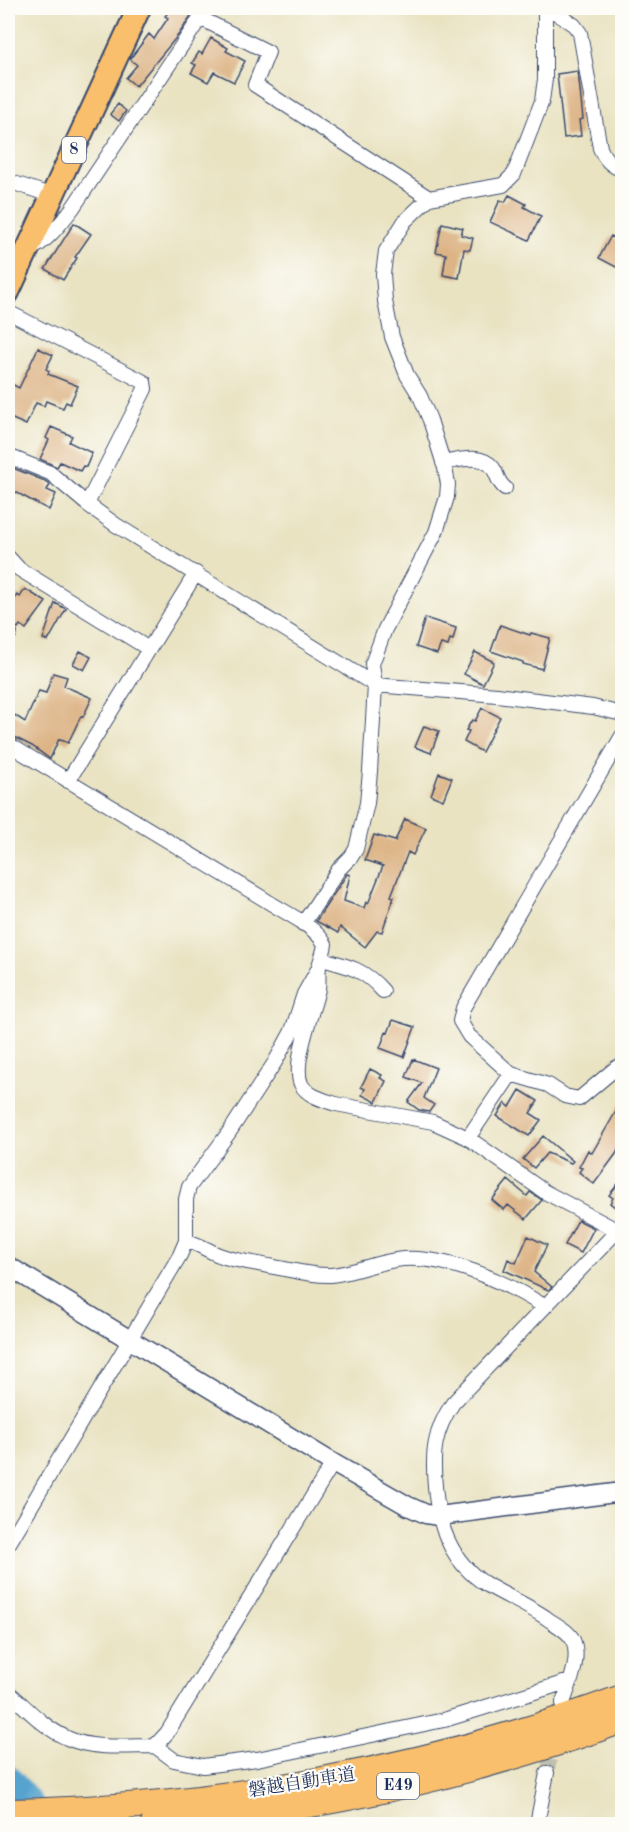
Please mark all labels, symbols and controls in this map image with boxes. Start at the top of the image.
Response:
road number: 8 [62,137,86,163]
street label: 磐越自動車道 [247,1764,357,1800]
road number: E49 [377,1773,419,1799]

